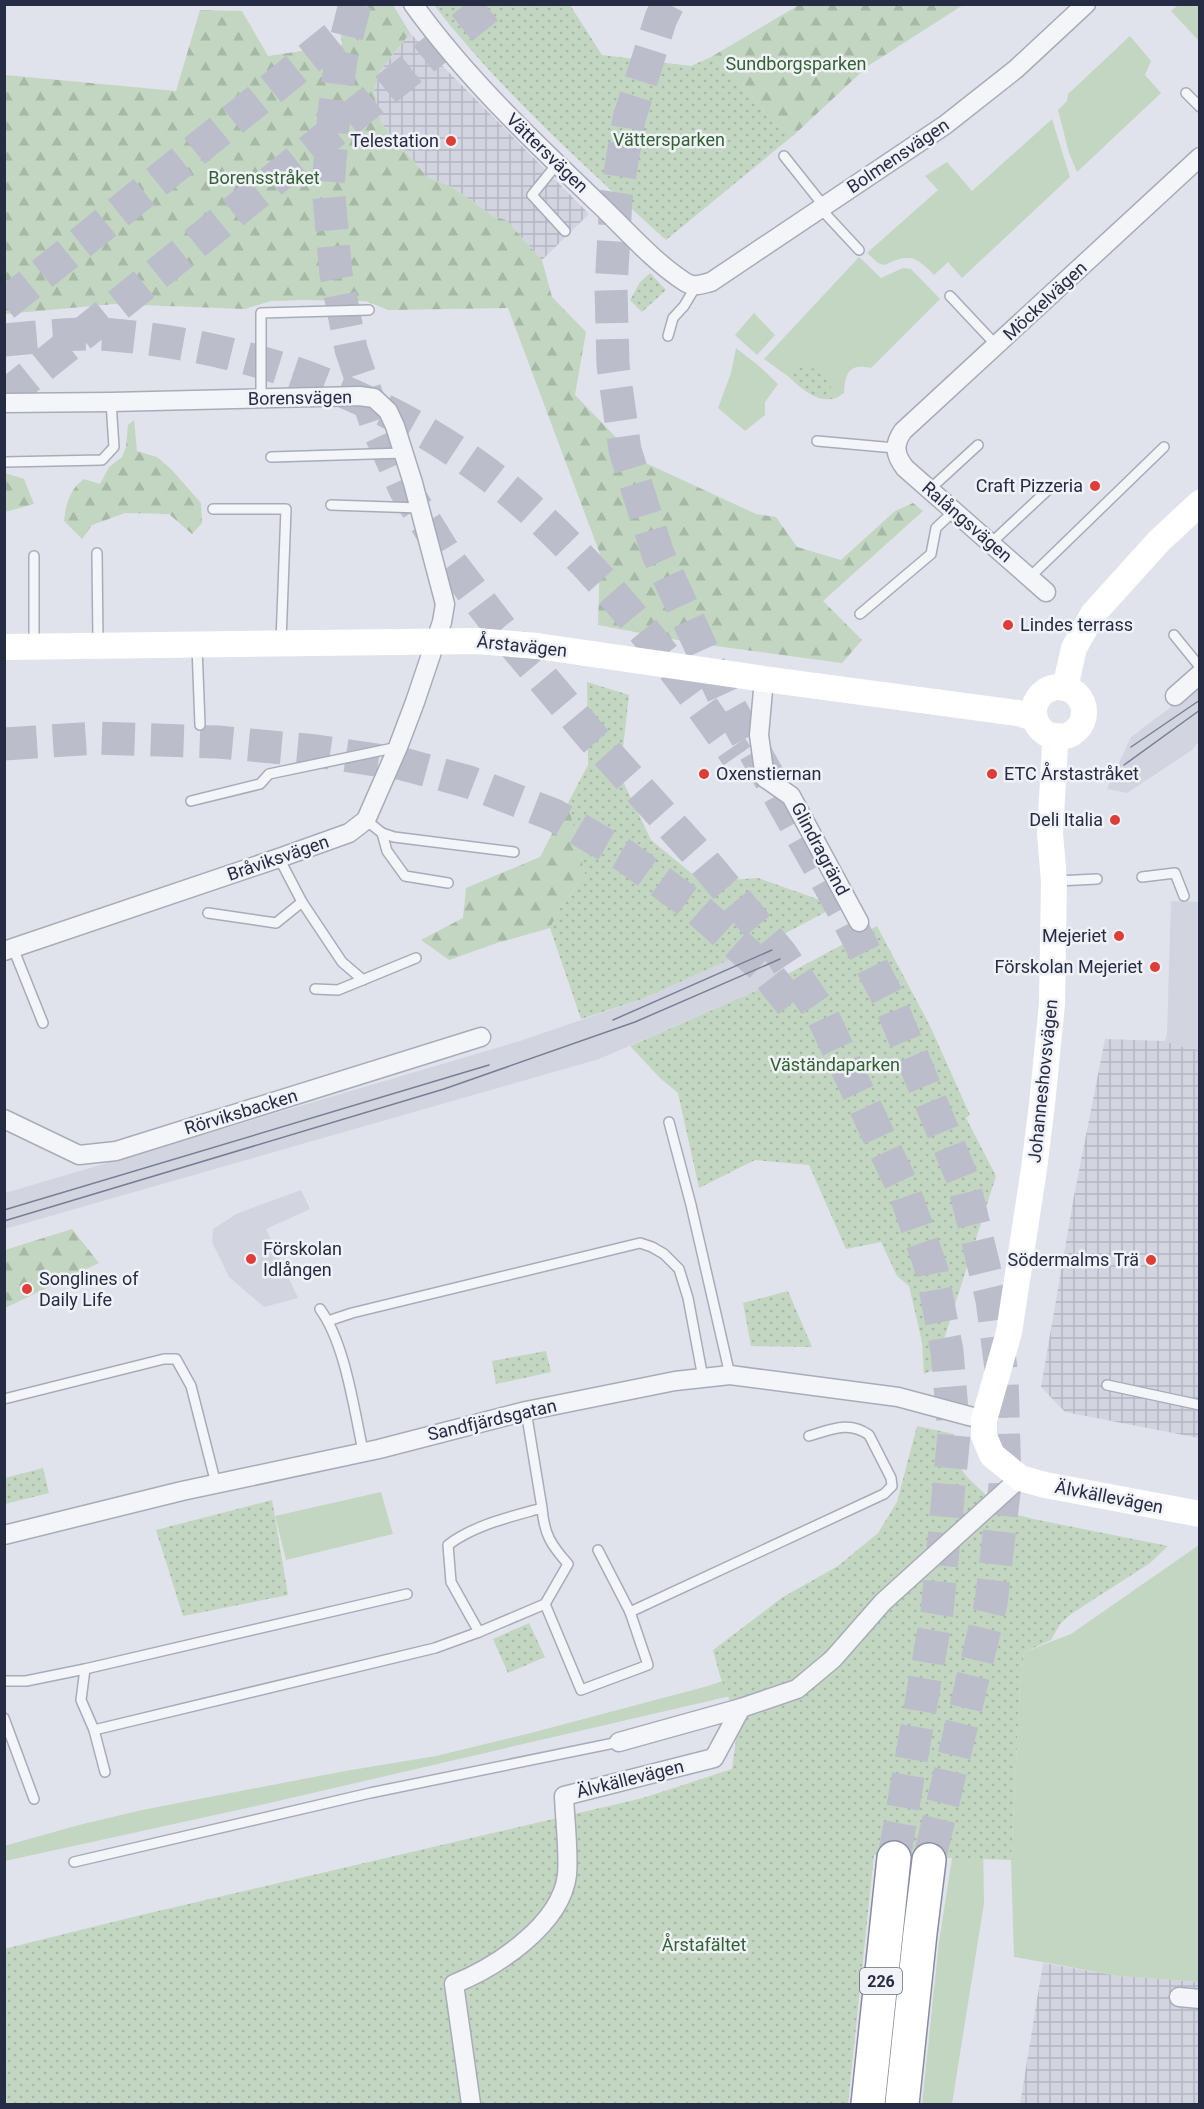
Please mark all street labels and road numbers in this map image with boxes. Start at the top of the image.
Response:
street label: Vättersvägen [502,108,593,197]
street label: Bolmensvägen [843,114,953,197]
street label: Möckelvägen [999,257,1091,345]
street label: Borensvägen [248,386,352,409]
street label: Ralångsvägen [918,477,1017,566]
street label: Årstavägen [476,629,568,661]
street label: Glindragränd [787,799,854,899]
street label: Bråviksvägen [224,830,331,885]
street label: Johanneshovsvägen [1023,998,1062,1164]
street label: Rörviksbacken [182,1084,300,1139]
street label: Sandfjärdsgatan [425,1394,558,1445]
street label: Älvkällevägen [1053,1476,1165,1517]
street label: Älvkällevägen [574,1755,686,1802]
road number: 226 [860,1968,902,1994]

